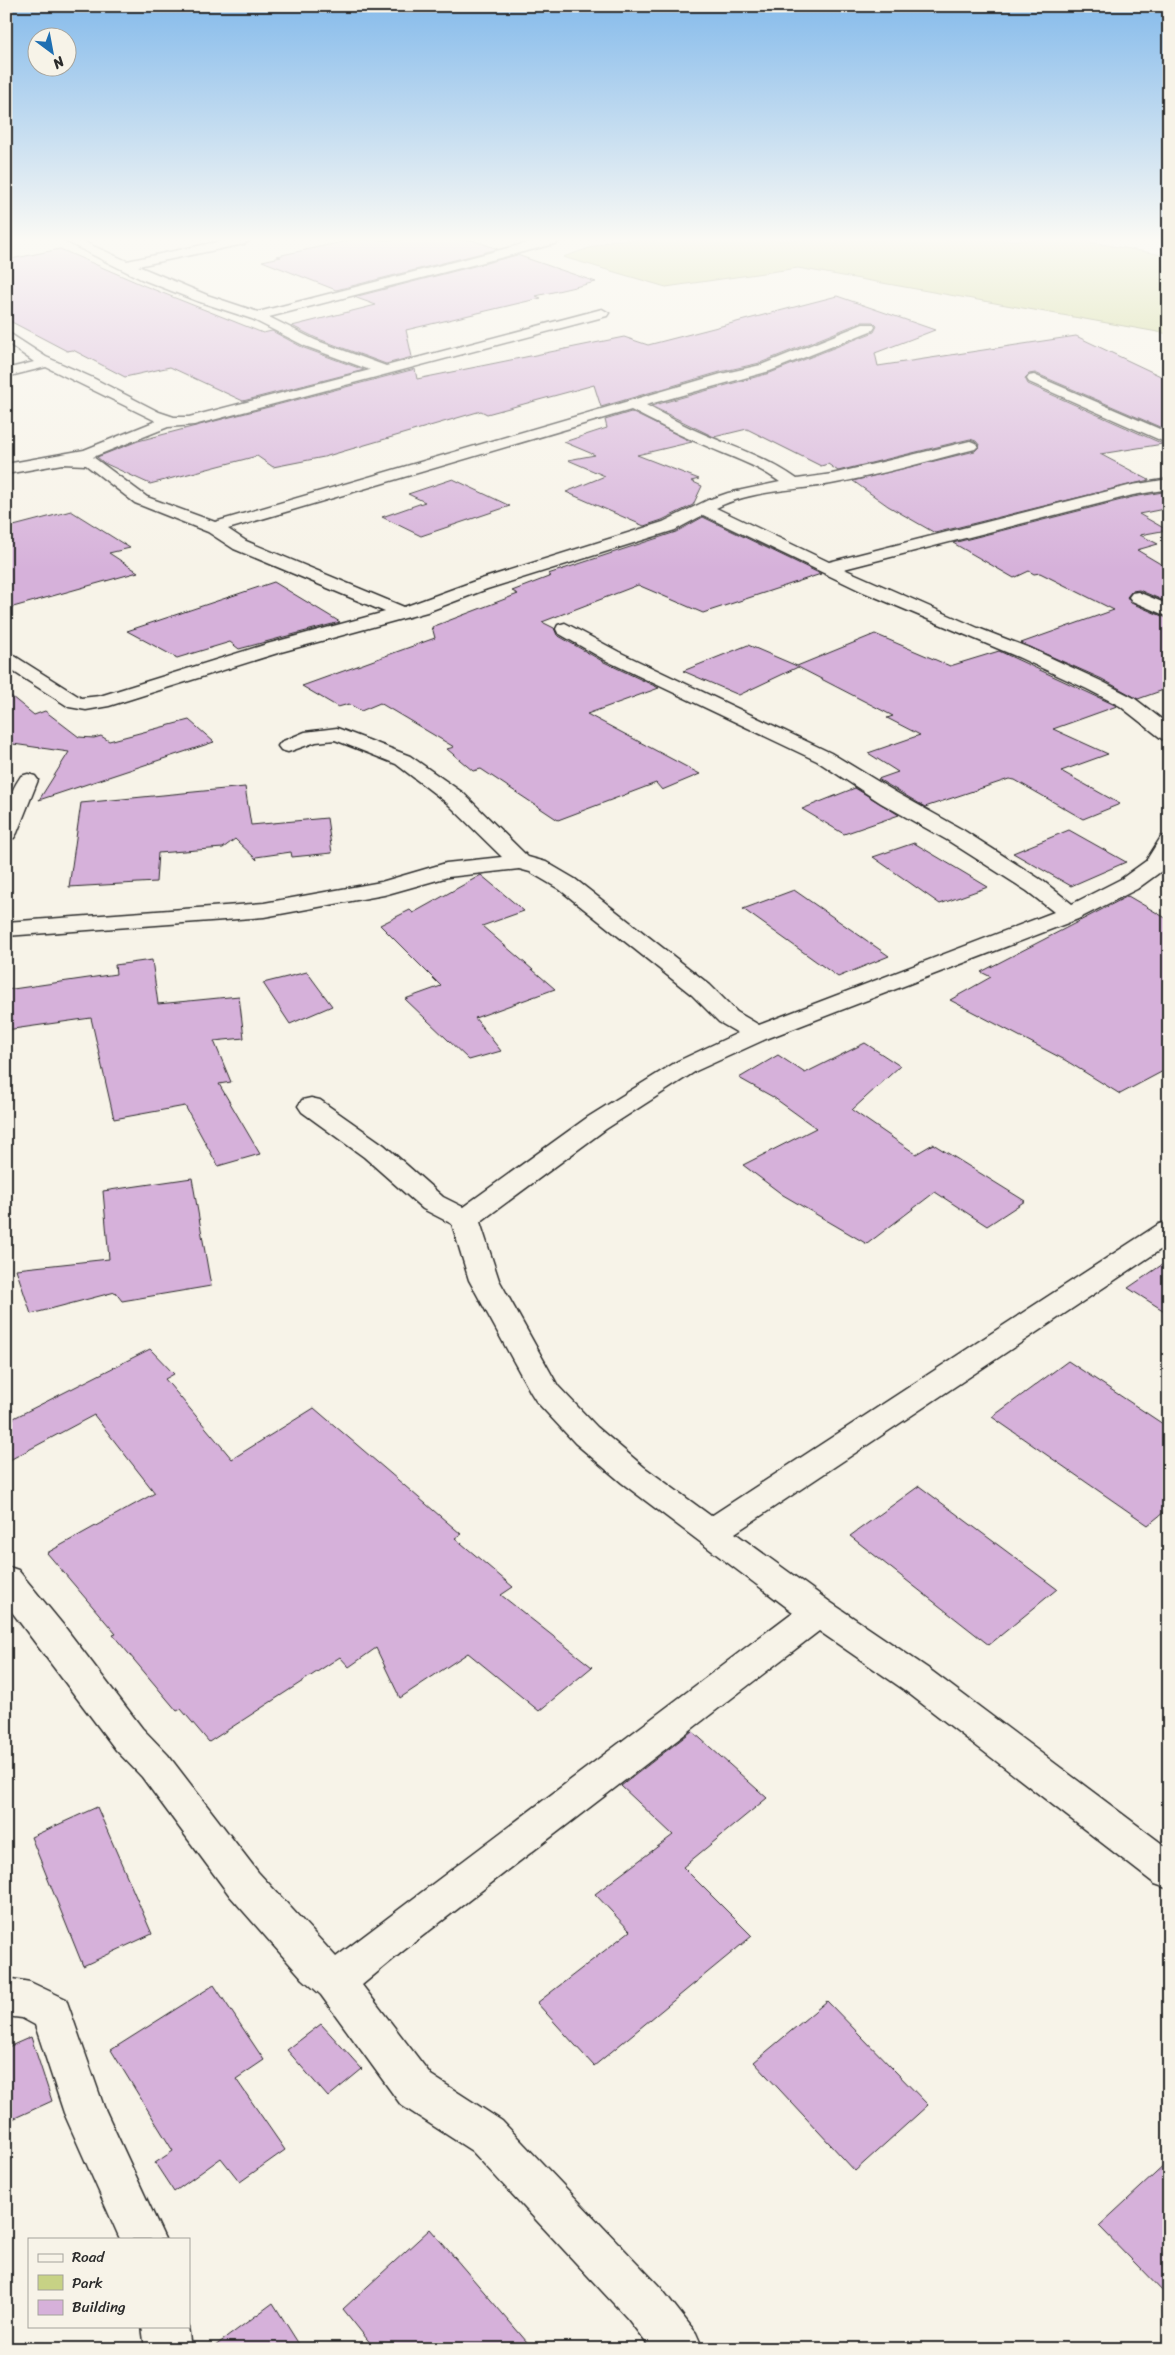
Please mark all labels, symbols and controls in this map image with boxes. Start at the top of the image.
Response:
north arrow [28,28,78,78]
text: N [48,49,70,76]
legend [28,2238,190,2328]
text: Road [72,2244,105,2270]
text: Park [72,2270,103,2296]
text: Building [72,2294,126,2320]

